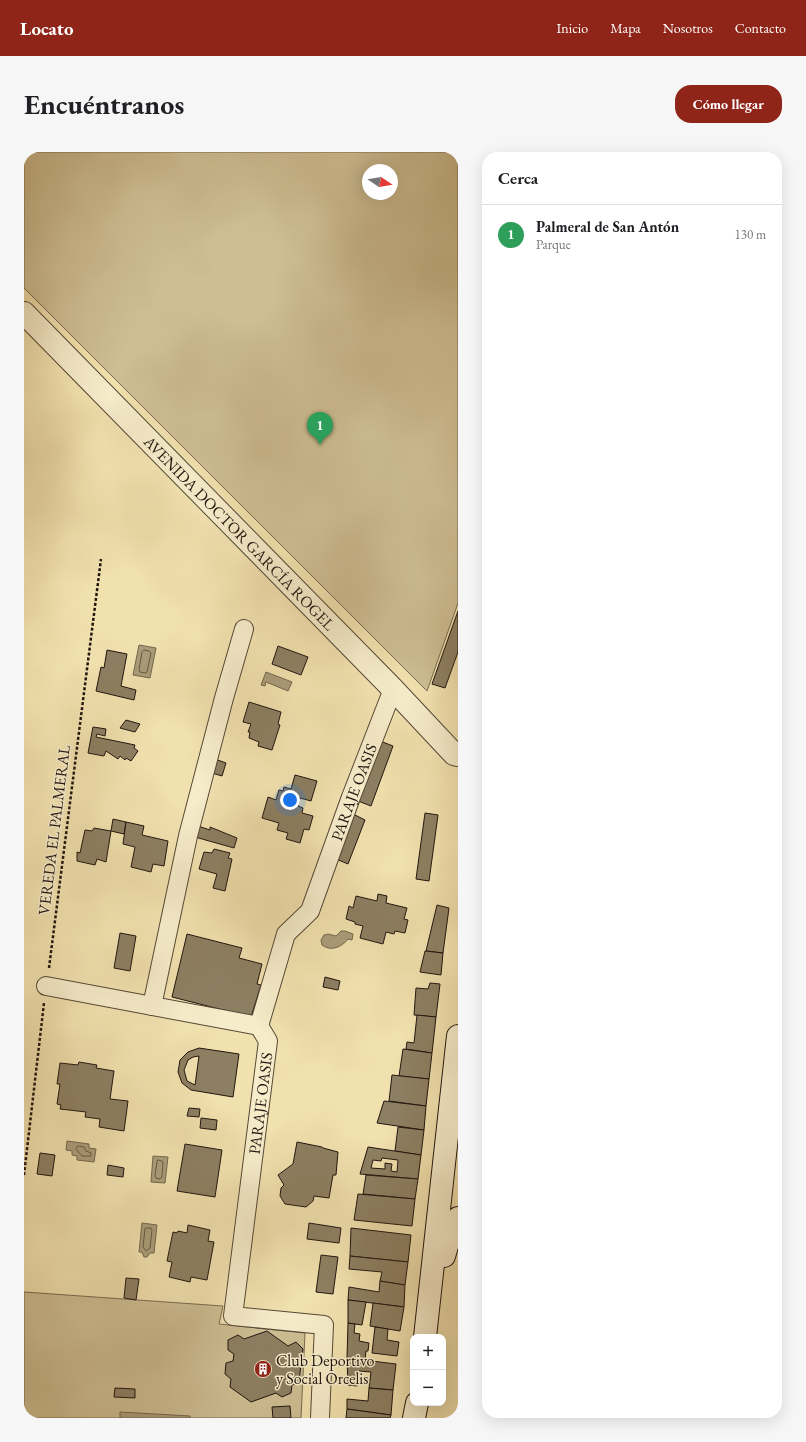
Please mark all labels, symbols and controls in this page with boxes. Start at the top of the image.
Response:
text: Locato [20,16,74,41]
text: Inicio [557,19,588,37]
text: Mapa [610,19,641,37]
text: Nosotros [663,19,713,37]
text: Contacto [735,19,786,37]
button: Cómo llegar [675,85,782,123]
text: Encuéntranos [24,86,184,122]
north arrow [362,164,398,200]
text: Cerca [498,167,538,189]
text: Palmeral de San Antón [536,217,679,236]
text: 1 [508,226,514,243]
text: 130 m [735,226,766,243]
text: Parque [536,236,571,253]
pin: 1 [307,412,333,445]
street label: AVENIDA DOCTOR GARCÍA ROGEL [139,430,340,635]
street label: PARAJE OASIS [326,740,381,844]
street label: VEREDA EL PALMERAL [33,743,75,916]
your location [280,790,300,810]
street label: PARAJE OASIS [243,1051,277,1155]
map controls [410,1334,446,1406]
button: + [410,1334,446,1370]
place label: Club Deportivo y Social Orcelis [276,1350,374,1389]
building icon: Club Deportivo y Social Orcelis [253,1359,273,1379]
button: − [410,1370,446,1406]

